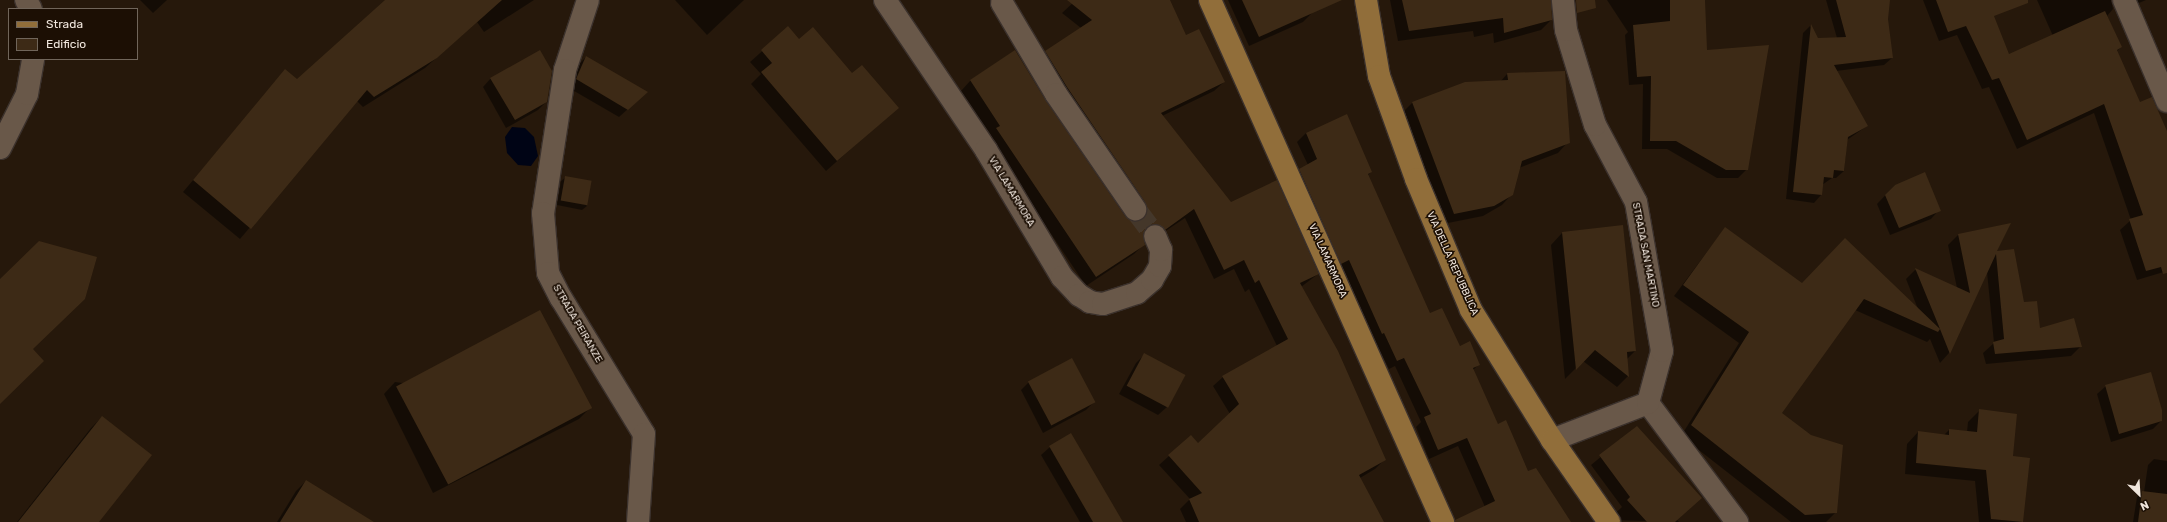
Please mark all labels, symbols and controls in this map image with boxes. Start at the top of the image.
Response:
legend [8,8,138,60]
text: Strada [46,17,83,31]
text: Edificio [46,37,86,51]
street label: VIA LAMARMORA [985,155,1037,229]
street label: STRADA SAN MARTINO [1629,202,1661,308]
street label: VIA DELLA REPUBBLICA [1424,210,1480,318]
street label: VIA LAMARMORA [1305,222,1349,300]
street label: STRADA PEIRANZE [550,283,604,365]
north arrow [2119,474,2159,514]
text: N [2138,498,2151,513]

